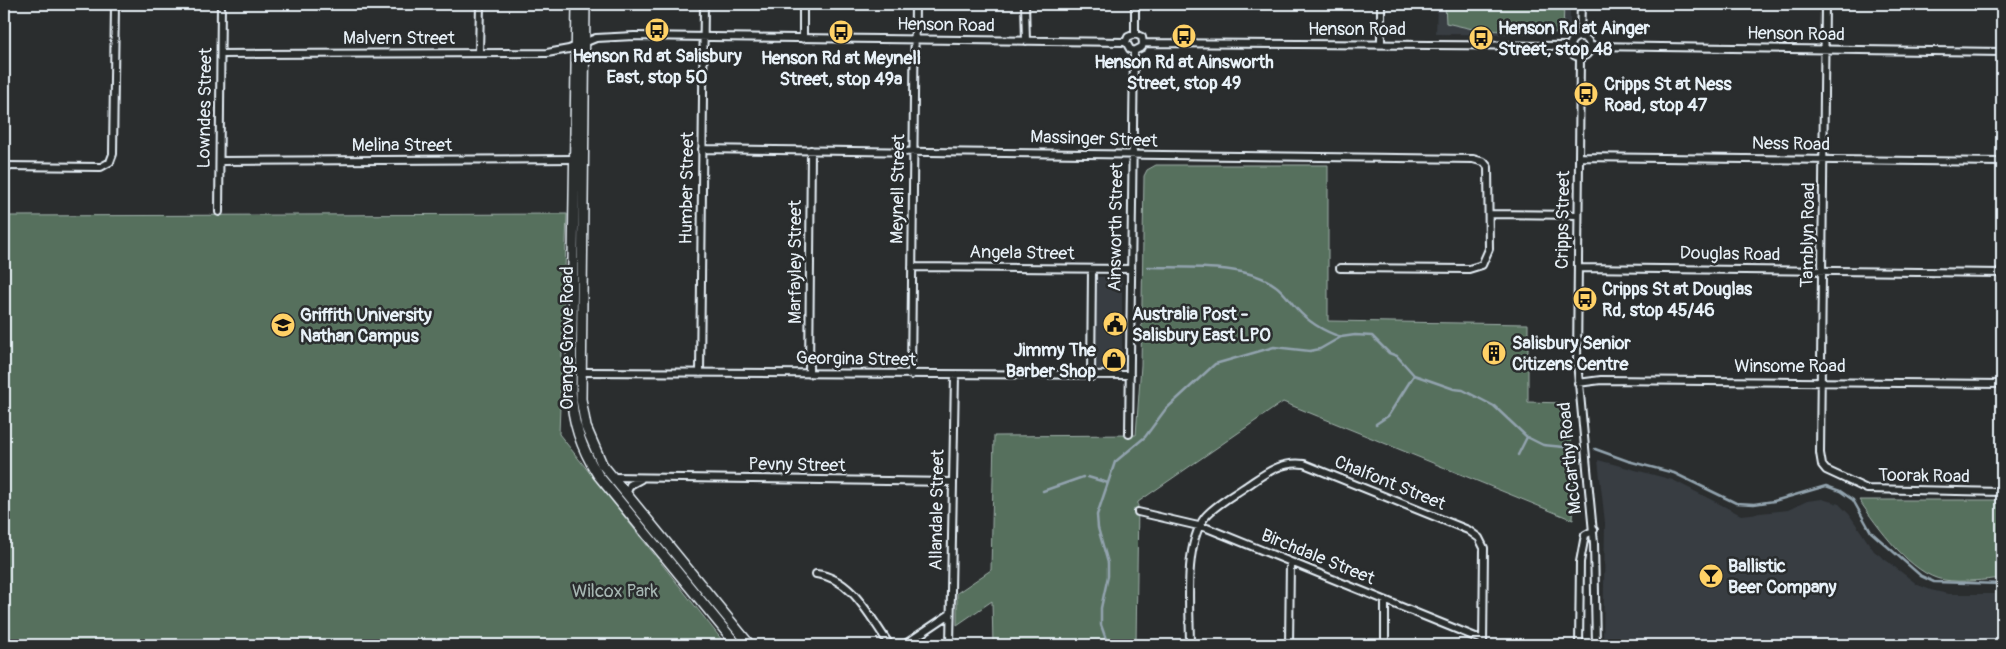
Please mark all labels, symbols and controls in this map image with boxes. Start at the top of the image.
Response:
street label: Henson Road [897,13,995,37]
bus stop icon: Henson Rd at Salisbury East, stop 50 [644,17,670,43]
place label: Henson Rd at Ainger Street, stop 48 [1498,17,1651,61]
street label: Henson Road [1308,18,1406,41]
bus stop icon: Henson Rd at Meynell Street, stop 49a [828,19,854,45]
street label: Henson Road [1747,22,1845,46]
bus stop icon: Henson Rd at Ainsworth Street, stop 49 [1171,23,1197,49]
bus stop icon: Henson Rd at Ainger Street, stop 48 [1468,25,1494,51]
street label: Malvern Street [343,27,456,50]
place label: Henson Rd at Salisbury East, stop 50 [572,45,742,89]
street label: Lowndes Street [192,47,218,169]
place label: Henson Rd at Meynell Street, stop 49a [761,47,921,91]
place label: Henson Rd at Ainsworth Street, stop 49 [1094,51,1274,95]
place label: Cripps St at Ness Road, stop 47 [1604,73,1732,117]
bus stop icon: Cripps St at Ness Road, stop 47 [1573,81,1599,107]
street label: Massinger Street [1030,125,1159,153]
street label: Humber Street [675,131,699,245]
street label: Ness Road [1752,132,1830,156]
street label: Meynell Street [886,133,910,244]
street label: Melina Street [352,134,453,157]
street label: Ainsworth Street [1103,161,1129,292]
street label: Cripps Street [1551,170,1575,269]
street label: Tamblyn Road [1796,182,1820,288]
street label: Marfayley Street [784,199,807,324]
street label: Angela Street [969,241,1076,265]
street label: Douglas Road [1679,242,1781,266]
street label: Orange Grove Road [556,266,579,410]
place label: Cripps St at Douglas Rd, stop 45/46 [1602,278,1753,322]
bus stop icon: Cripps St at Douglas Rd, stop 45/46 [1572,286,1598,312]
place label: Australia Post - Salisbury East LPO [1132,303,1271,347]
place label: Griffith University Nathan Campus [300,304,432,348]
public building icon: Australia Post - Salisbury East LPO [1102,311,1128,337]
school or university icon: Griffith University Nathan Campus [270,312,296,338]
place label: Salisbury Senior Citizens Centre [1512,332,1631,376]
place label: Jimmy The Barber Shop [1006,339,1097,383]
building icon: Salisbury Senior Citizens Centre [1481,340,1507,366]
street label: Georgina Street [796,346,917,372]
shop icon: Jimmy The Barber Shop [1101,347,1127,373]
street label: Winsome Road [1734,355,1846,378]
street label: McCarthy Road [1553,401,1587,515]
street label: Allandale Street [924,448,950,571]
street label: Chalfont Street [1331,450,1450,516]
street label: Pevny Street [748,453,847,477]
street label: Toorak Road [1878,464,1970,488]
street label: Birchdale Street [1258,524,1379,591]
place label: Ballistic Beer Company [1728,555,1837,599]
bar icon: Ballistic Beer Company [1698,563,1724,589]
park label: Wilcox Park [572,580,658,603]

